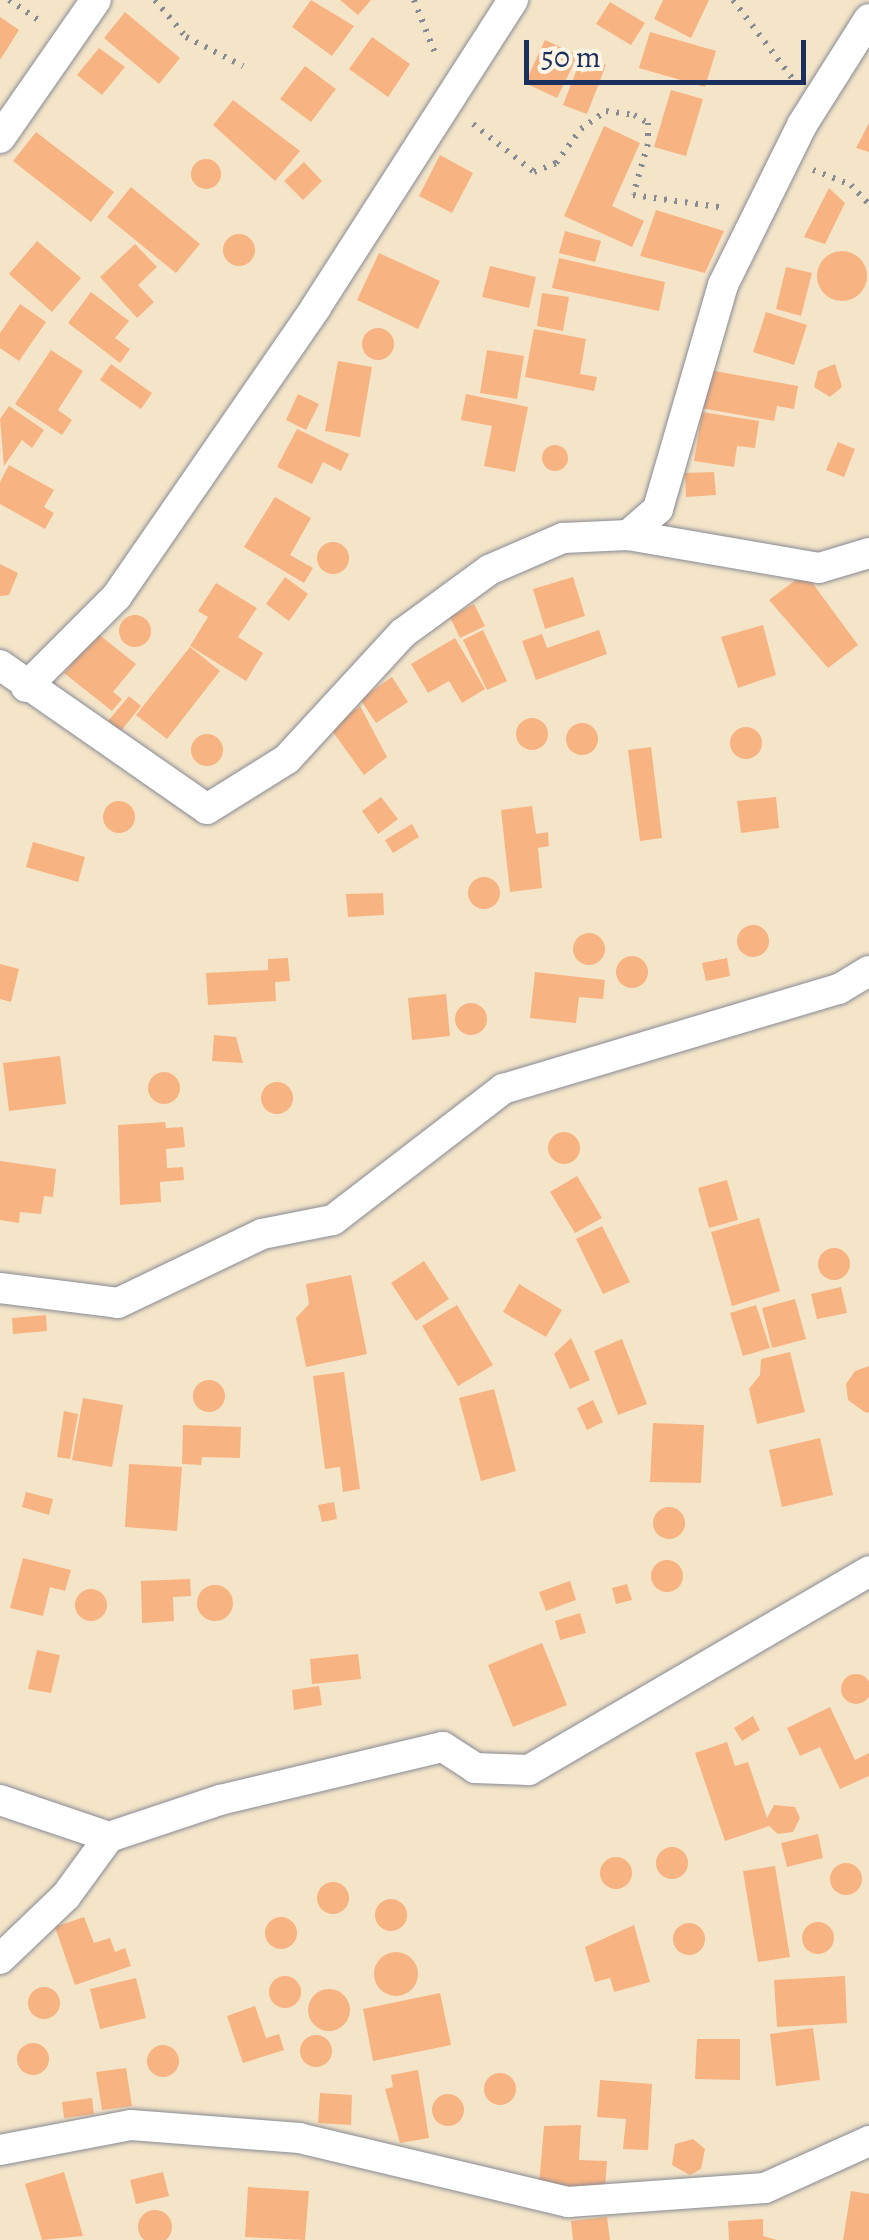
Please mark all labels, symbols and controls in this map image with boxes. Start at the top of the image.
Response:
scale bar [529,20,812,82]
text: 50 m [541,37,601,77]

